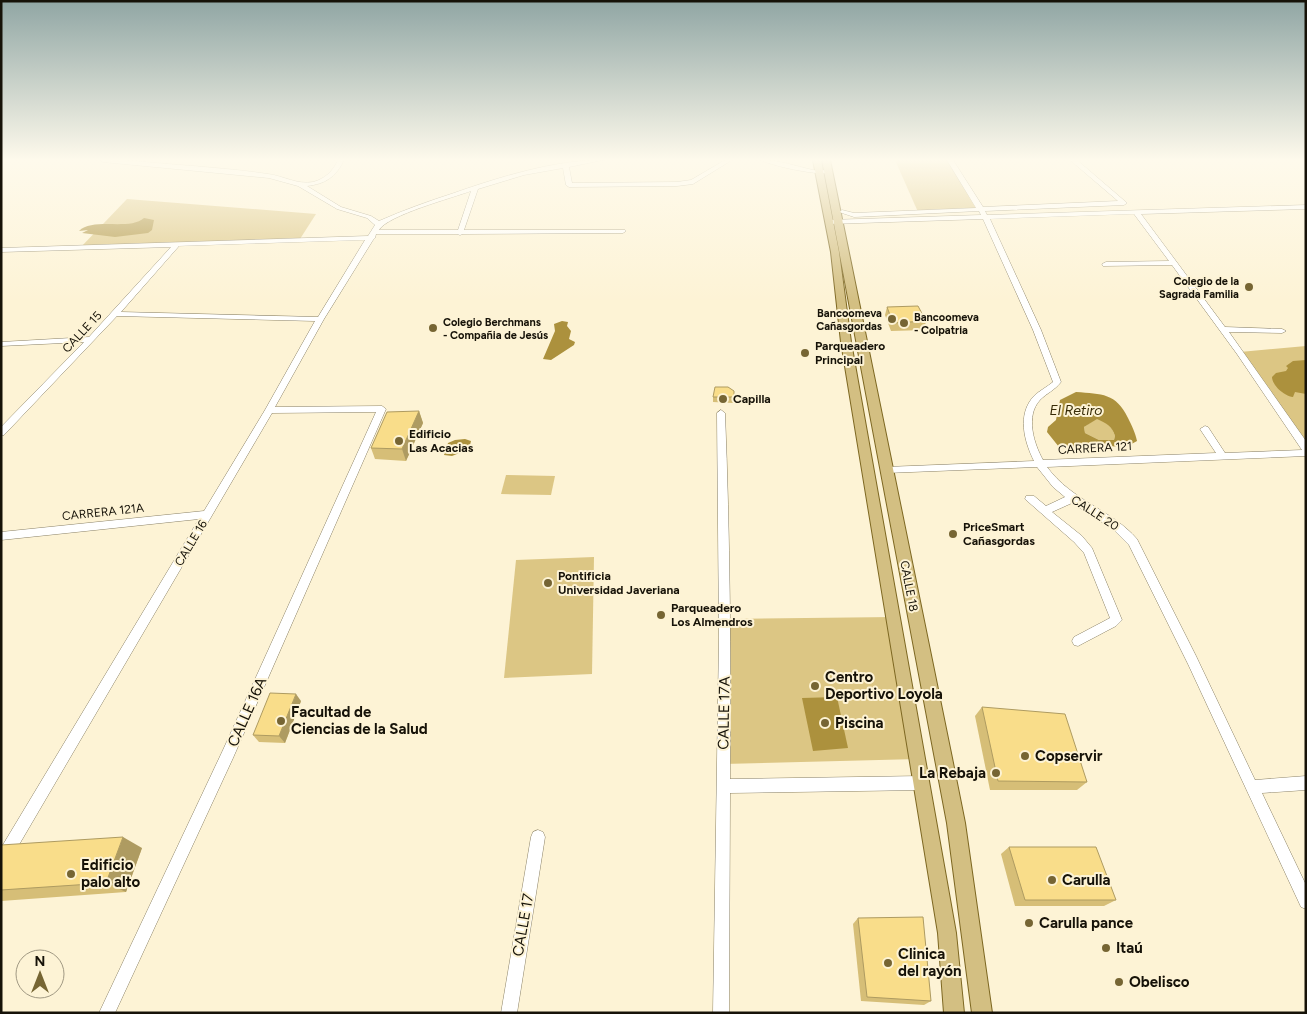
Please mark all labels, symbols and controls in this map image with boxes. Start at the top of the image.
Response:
place label: Colegio de la Sagrada Familia [1159,275,1239,301]
marker: Colegio de la Sagrada Familia [1243,281,1255,293]
place label: Bancoomeva Cañasgordas [816,307,882,333]
street label: CALLE 15 [59,308,105,355]
place label: Bancoomeva - Colpatria [914,311,979,337]
marker: Bancoomeva Cañasgordas [886,313,898,325]
place label: Colegio Berchmans - Compañia de Jesús [443,316,548,342]
marker: Bancoomeva - Colpatria [898,317,910,329]
marker: Colegio Berchmans - Compañia de Jesús [427,322,439,334]
place label: Parqueadero Principal [815,339,885,367]
marker: Parqueadero Principal [799,347,811,359]
place label: Capilla [733,392,771,406]
marker: Capilla [717,393,729,405]
water label: El Retiro [1050,402,1102,419]
place label: Edificio Las Acacias [409,427,474,455]
marker: Edificio Las Acacias [393,435,405,447]
street label: CARRERA 121 [1058,439,1132,457]
street label: CALLE 20 [1069,492,1122,534]
street label: CARRERA 121A [61,501,145,523]
street label: CALLE 16 [172,517,210,568]
place label: PriceSmart Cañasgordas [963,520,1035,548]
marker: PriceSmart Cañasgordas [947,528,959,540]
street label: CALLE 18 [897,559,921,613]
place label: Pontificia Universidad Javeriana [558,569,680,597]
marker: Pontificia Universidad Javeriana [542,577,554,589]
place label: Parqueadero Los Almendros [671,601,753,629]
marker: Parqueadero Los Almendros [655,609,667,621]
place label: Centro Deportivo Loyola [825,668,943,703]
street label: CALLE 16A [224,675,270,749]
street label: CALLE 17A [714,676,734,750]
marker: Centro Deportivo Loyola [809,680,821,692]
place label: Facultad de Ciencias de la Salud [291,703,428,738]
place label: Piscina [835,714,884,732]
marker: Facultad de Ciencias de la Salud [275,715,287,727]
marker: Piscina [819,717,831,729]
place label: Copservir [1035,747,1103,765]
marker: Copservir [1019,750,1031,762]
place label: La Rebaja [919,764,986,782]
marker: La Rebaja [990,767,1002,779]
place label: Edificio palo alto [81,856,141,891]
marker: Edificio palo alto [65,868,77,880]
place label: Carulla [1062,871,1110,889]
marker: Carulla [1046,874,1058,886]
street label: CALLE 17 [509,892,537,958]
place label: Carulla pance [1039,914,1134,932]
marker: Carulla pance [1023,917,1035,929]
place label: Itaú [1116,939,1143,957]
marker: Itaú [1100,942,1112,954]
place label: Clinica del rayón [898,945,962,980]
north arrow [15,949,65,999]
text: N [35,953,45,970]
marker: Clinica del rayón [882,957,894,969]
place label: Obelisco [1129,973,1190,991]
marker: Obelisco [1113,976,1125,988]

